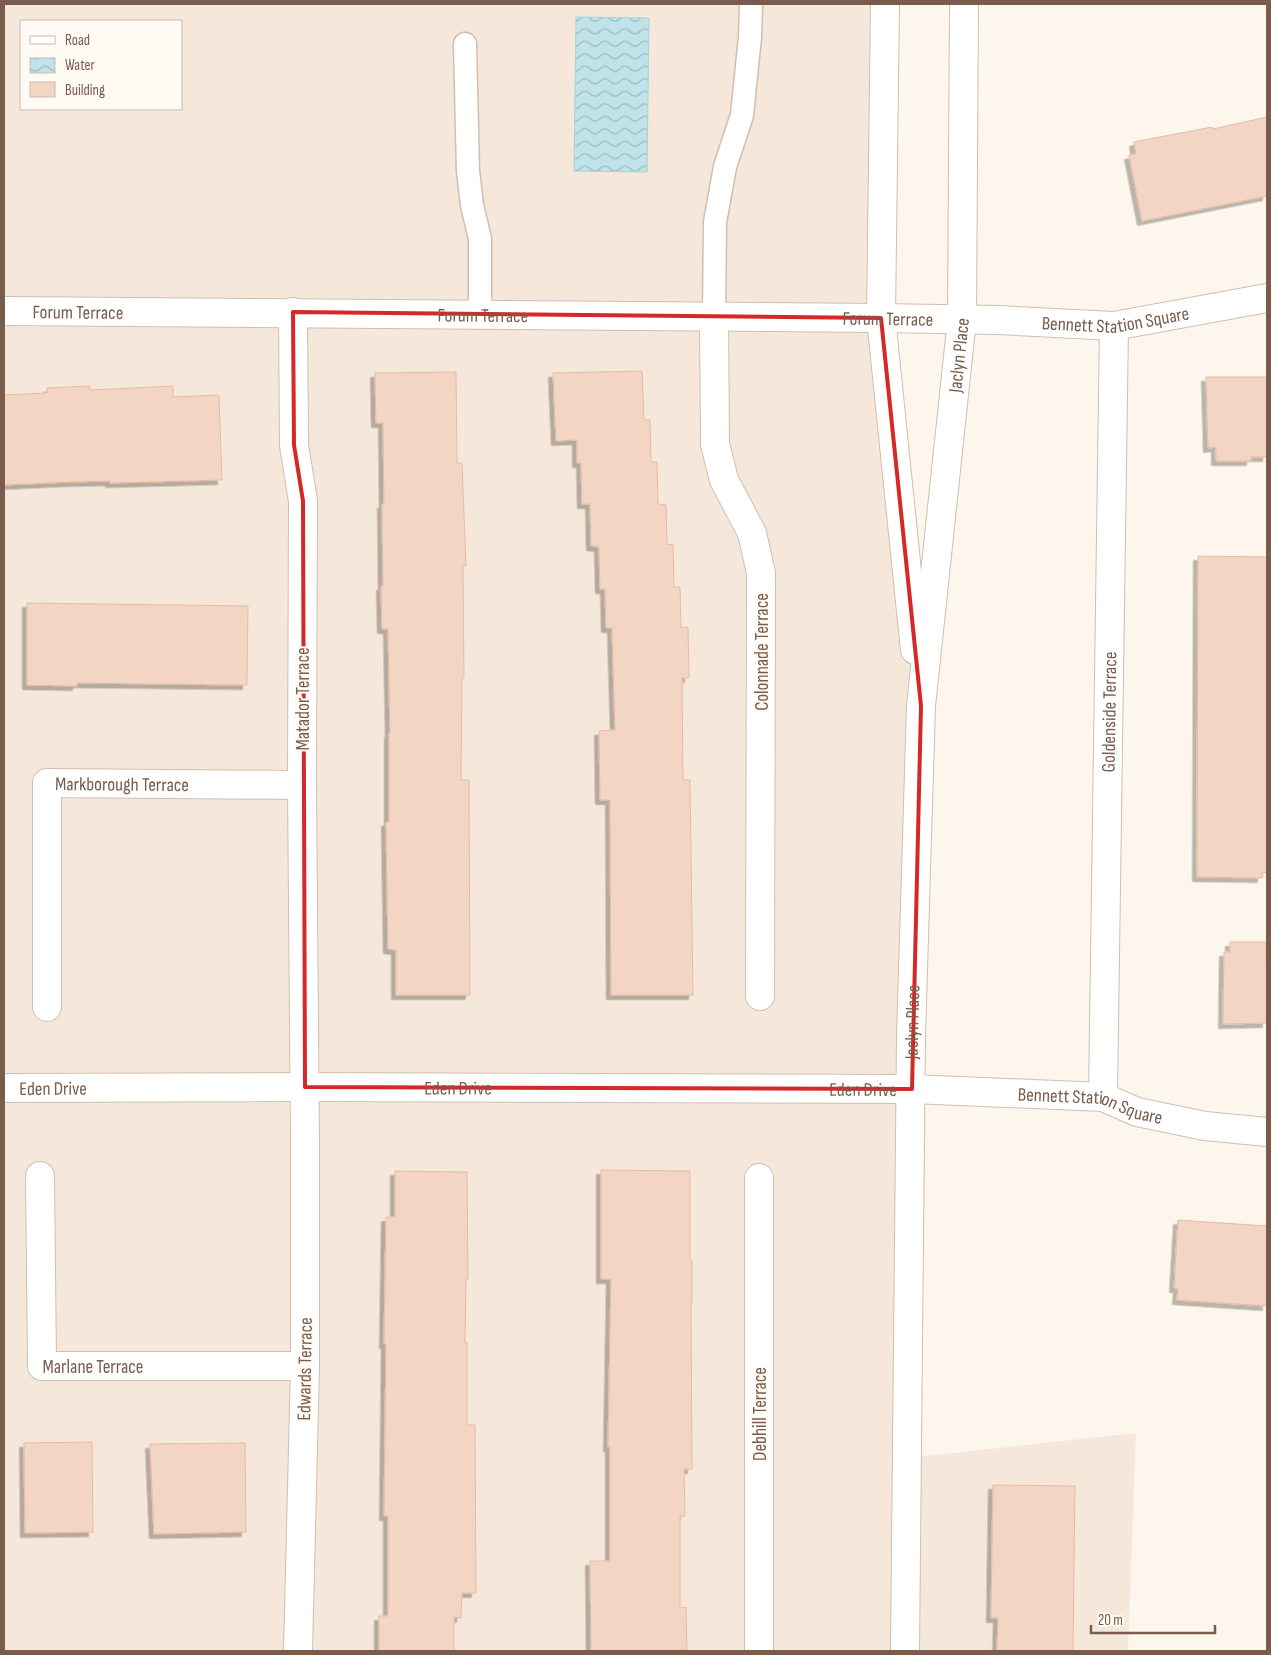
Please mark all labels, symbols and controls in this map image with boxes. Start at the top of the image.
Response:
legend [20,20,182,110]
text: Road [65,31,90,50]
text: Water [65,56,96,75]
text: Building [65,81,105,100]
street label: Forum Terrace [33,301,123,325]
street label: Bennett Station Square [1041,302,1191,339]
street label: Forum Terrace [438,304,528,328]
street label: Forum Terrace [843,308,933,332]
street label: Jaclyn Place [944,317,975,395]
street label: Colonnade Terrace [751,593,774,711]
street label: Matador Terrace [292,647,315,751]
street label: Goldenside Terrace [1098,651,1122,773]
street label: Markborough Terrace [55,773,189,797]
street label: Jaclyn Place [901,984,926,1061]
street label: Eden Drive [424,1077,492,1101]
street label: Eden Drive [19,1078,87,1101]
street label: Eden Drive [829,1079,897,1102]
street label: Bennett Station Square [1017,1083,1164,1130]
street label: Edwards Terrace [293,1317,318,1421]
street label: Marlane Terrace [42,1356,143,1379]
street label: Debhill Terrace [749,1367,772,1461]
scale bar [1091,1602,1215,1634]
text: 20 m [1098,1611,1123,1630]

